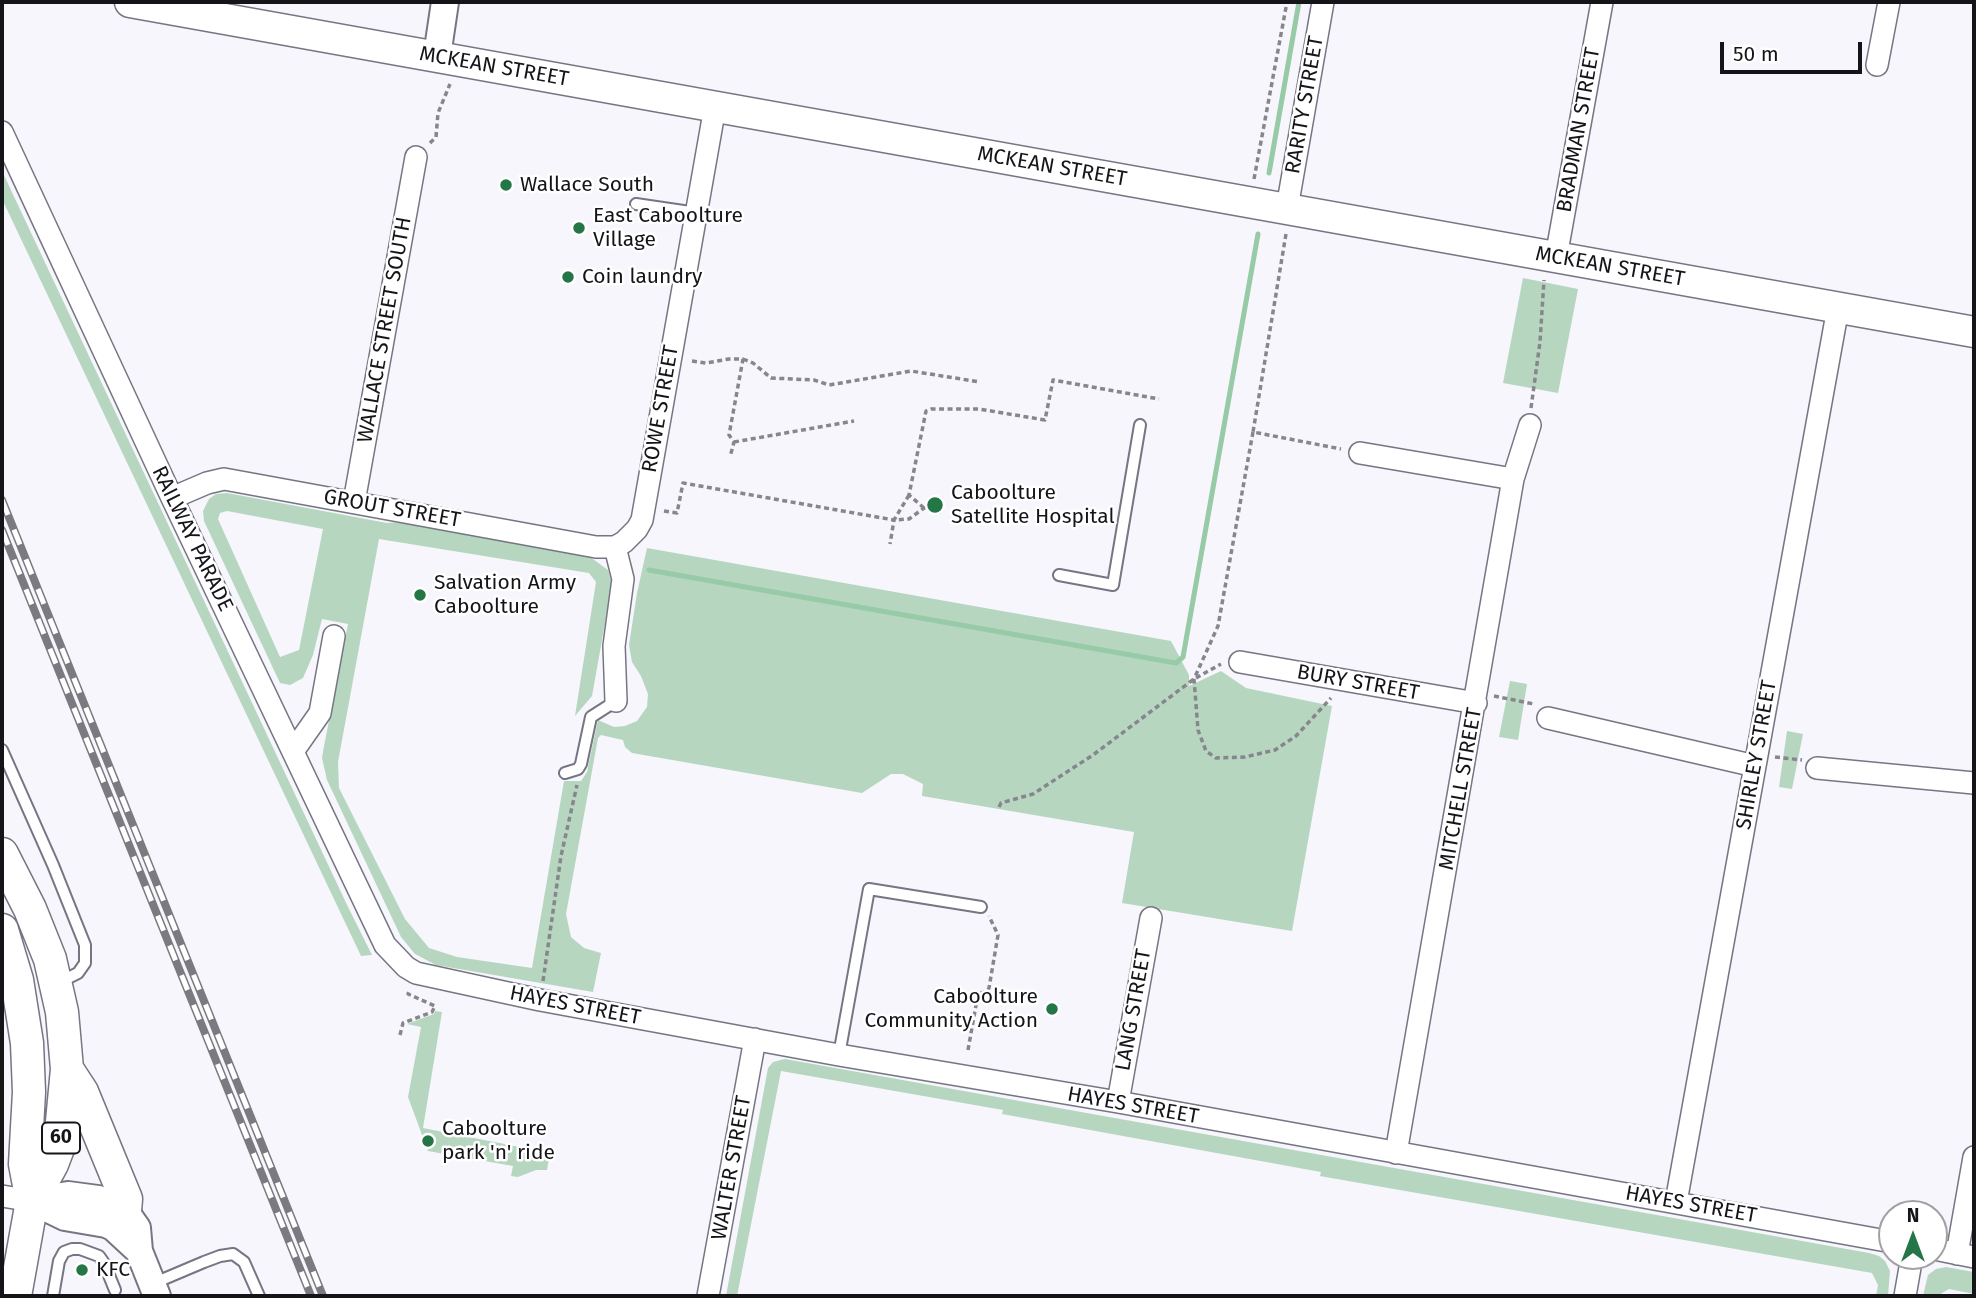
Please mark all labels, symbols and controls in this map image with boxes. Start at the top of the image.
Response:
scale bar [1724,28,1866,72]
street label: RARITY STREET [1280,34,1330,176]
street label: MCKEAN STREET [417,41,571,93]
text: 50 m [1733,41,1779,67]
street label: BRADMAN STREET [1552,46,1606,214]
street label: MCKEAN STREET [975,141,1129,193]
place label: Wallace South [520,172,654,198]
marker: Wallace South [498,177,514,193]
place label: East Caboolture Village [593,203,743,253]
street label: WALLACE STREET SOUTH [353,215,417,445]
marker: East Caboolture Village [571,220,587,236]
street label: MCKEAN STREET [1533,241,1687,293]
place label: Coin laundry [582,264,702,290]
marker: Coin laundry [560,269,576,285]
street label: ROWE STREET [637,343,685,475]
street label: RAILWAY PARADE [146,462,238,616]
place label: Caboolture Satellite Hospital [951,480,1115,530]
street label: GROUT STREET [322,485,462,533]
marker: Caboolture Satellite Hospital [925,495,945,515]
place label: Salvation Army Caboolture [434,570,576,620]
marker: Salvation Army Caboolture [412,587,428,603]
street label: BURY STREET [1295,660,1421,706]
street label: SHIRLEY STREET [1731,678,1783,832]
street label: MITCHELL STREET [1434,706,1488,872]
street label: LANG STREET [1111,947,1157,1073]
street label: HAYES STREET [507,981,643,1031]
place label: Caboolture Community Action [864,984,1038,1034]
marker: Caboolture Community Action [1044,1001,1060,1017]
street label: HAYES STREET [1065,1082,1201,1130]
street label: WALTER STREET [707,1094,757,1242]
place label: Caboolture park 'n' ride [442,1116,555,1166]
road number: 60 [42,1122,80,1154]
marker: Caboolture park 'n' ride [420,1133,436,1149]
street label: HAYES STREET [1623,1181,1759,1229]
north arrow [1878,1200,1948,1270]
text: N [1907,1204,1919,1227]
place label: KFC [96,1257,130,1283]
marker: KFC [74,1262,90,1278]

